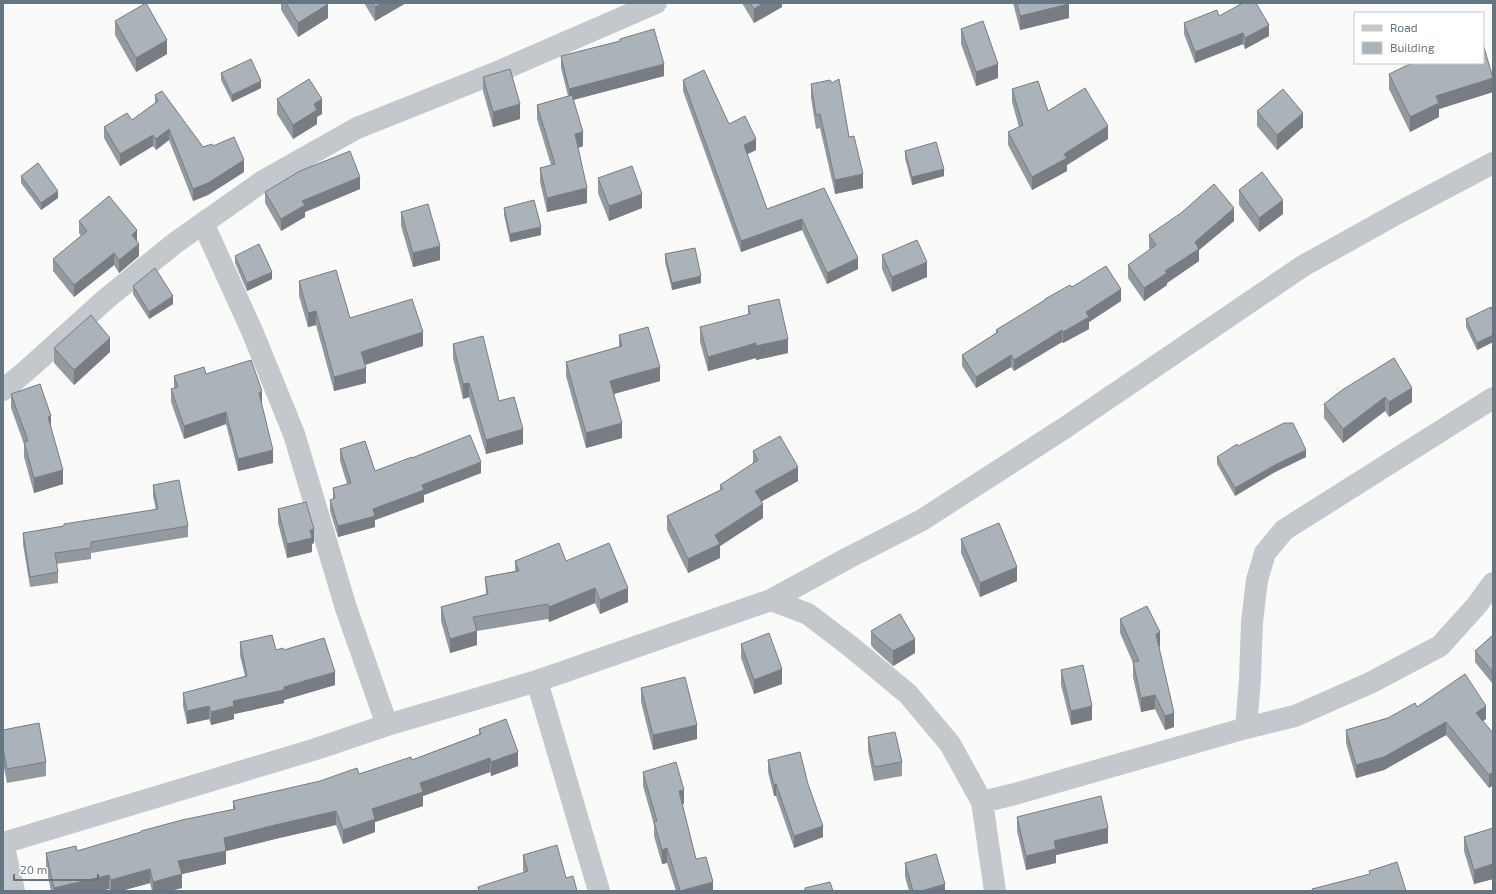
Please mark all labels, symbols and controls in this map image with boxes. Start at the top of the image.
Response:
legend [1354,12,1484,64]
text: Road [1390,20,1418,34]
text: Building [1390,40,1435,54]
scale bar [14,856,98,882]
text: 20 m [20,862,47,876]

